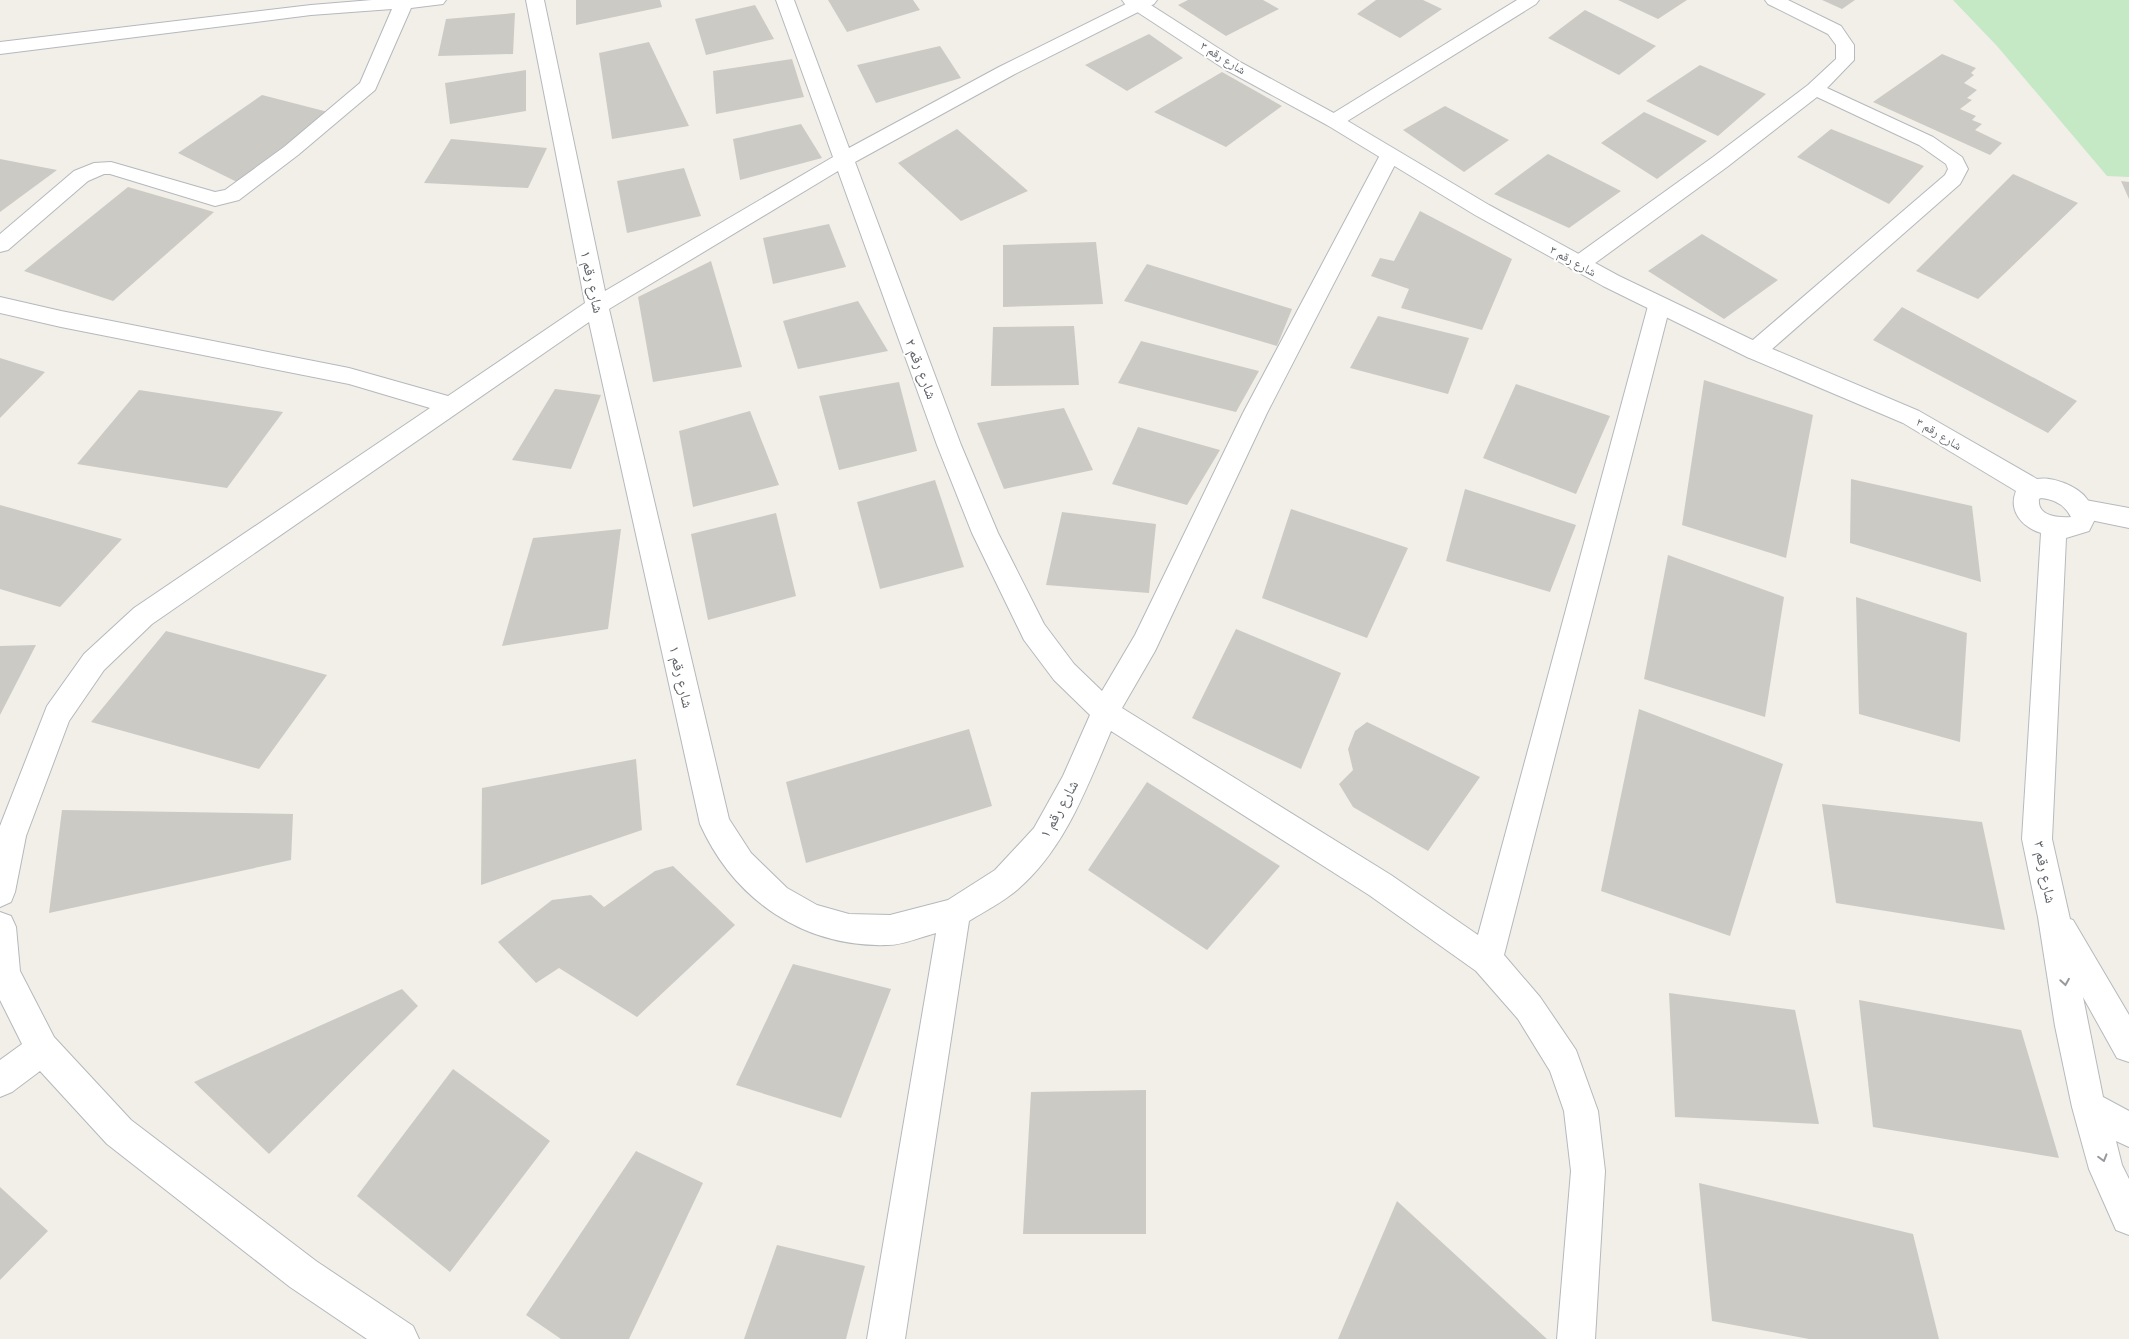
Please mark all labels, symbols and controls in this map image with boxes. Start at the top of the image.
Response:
street label: شارع رقم ٣ [1197,38,1249,78]
street label: شارع رقم ٣ [1547,242,1599,280]
street label: شارع رقم ١ [576,249,608,315]
street label: شارع رقم ٢ [900,336,942,402]
street label: شارع رقم ٣ [1913,414,1965,454]
street label: شارع رقم ١ [664,644,698,710]
street label: شارع رقم ١ [1035,776,1083,842]
street label: شارع رقم ٣ [2029,839,2061,905]
one-way arrow [2059,978,2069,987]
one-way arrow [2097,1154,2108,1162]

